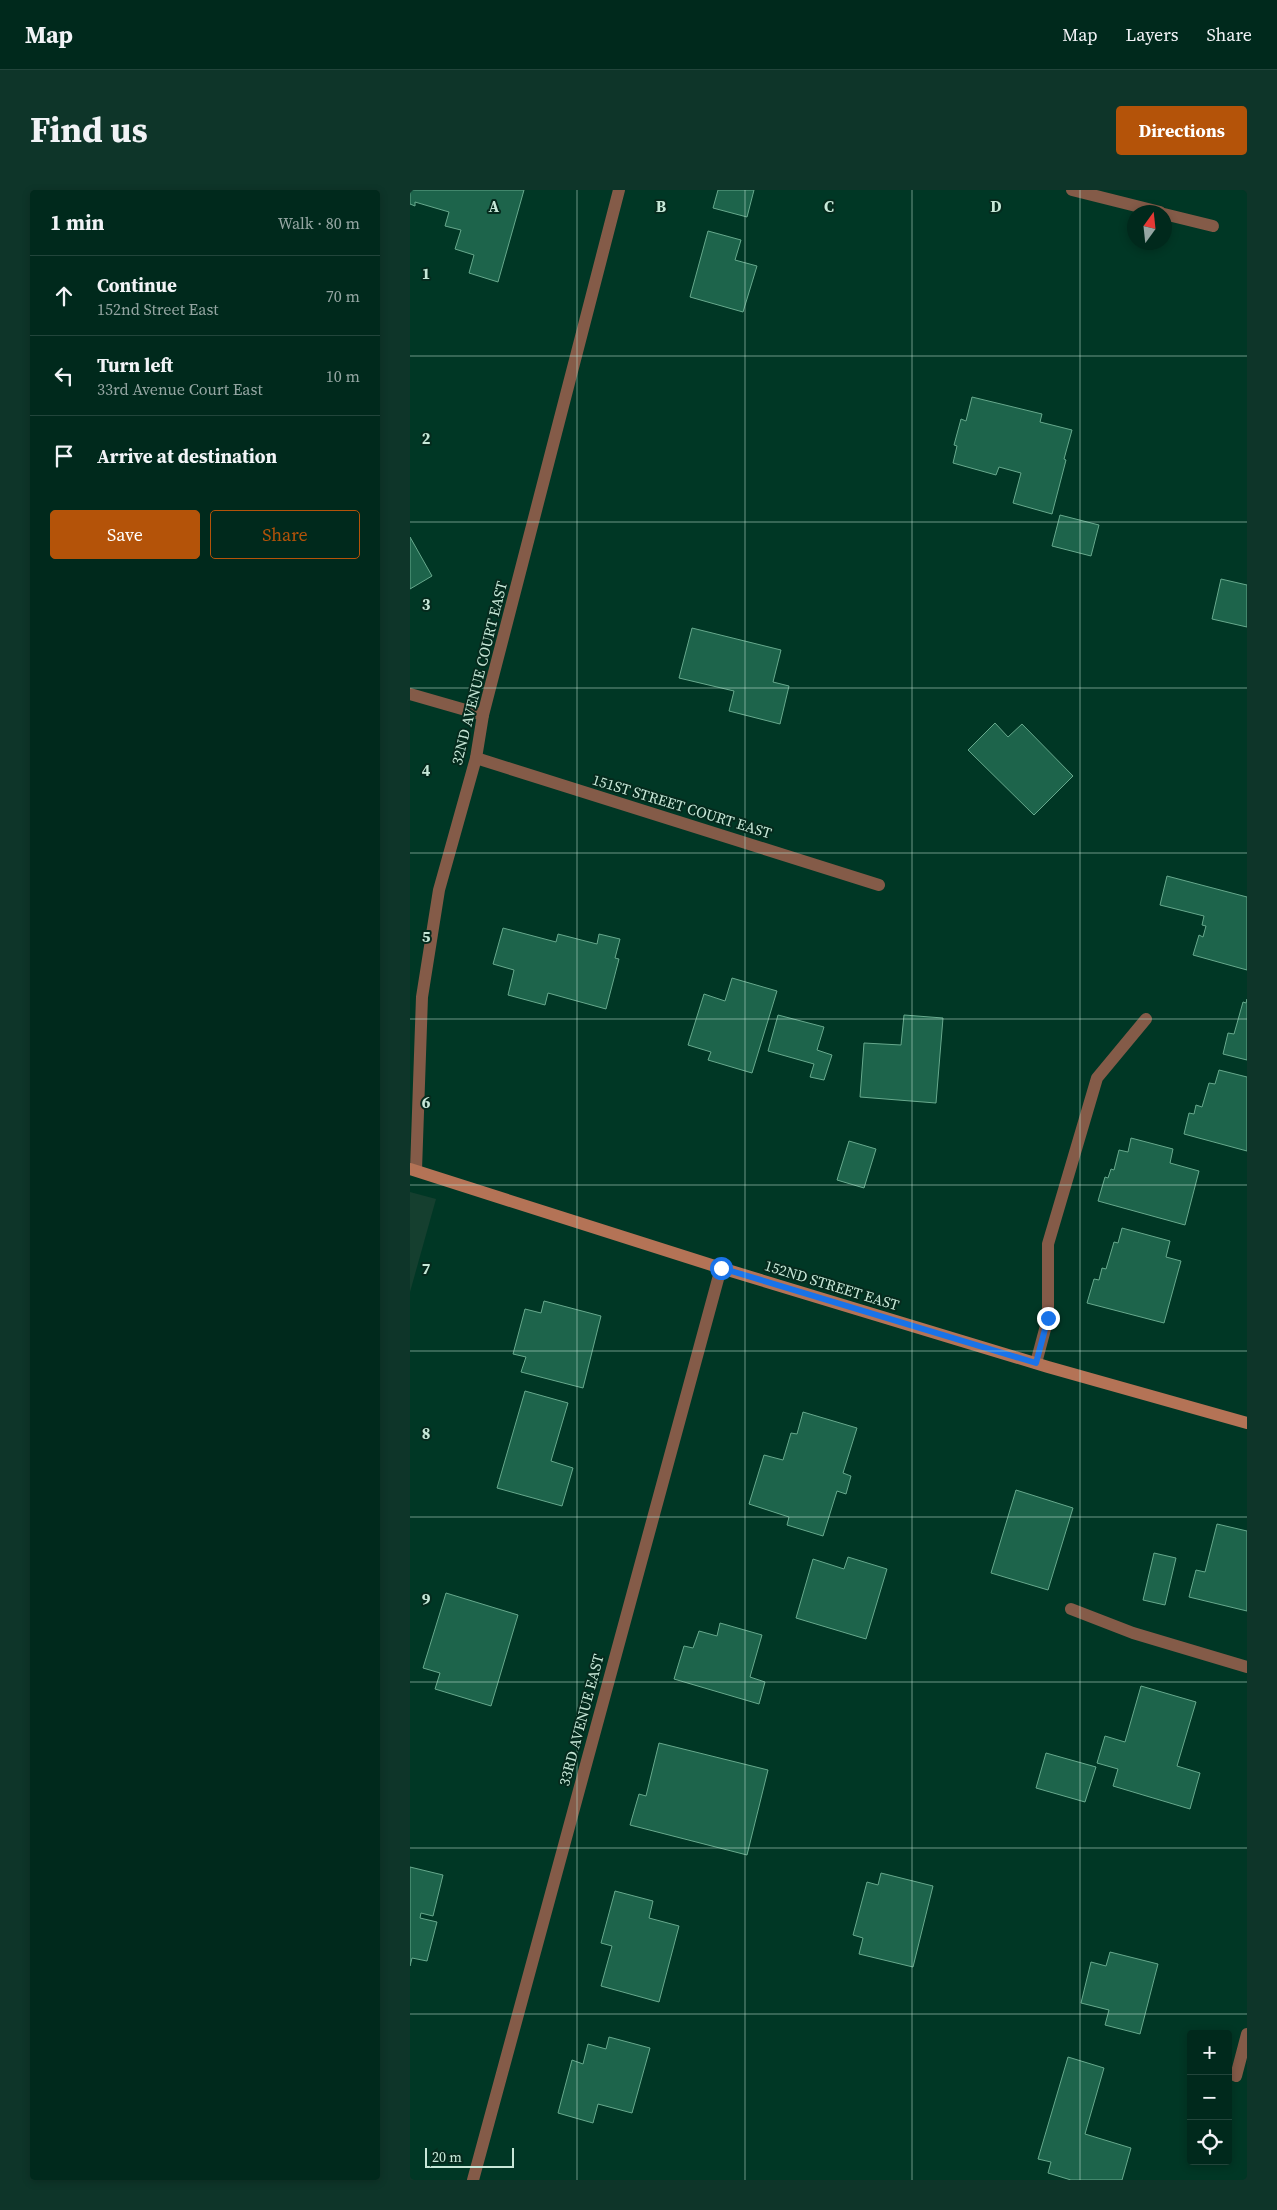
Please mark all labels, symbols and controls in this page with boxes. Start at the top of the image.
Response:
text: Map [25,18,73,51]
text: Map [1062,22,1097,47]
text: Layers [1125,22,1178,47]
text: Share [1206,22,1252,47]
text: Find us [30,106,148,154]
button: Directions [1116,106,1247,155]
text: A [489,195,500,217]
text: B [656,195,667,217]
text: C [824,195,834,217]
text: D [990,195,1002,217]
north arrow [1127,205,1172,250]
text: 1 min [50,208,105,237]
text: Walk · 80 m [278,212,360,234]
text: 1 [422,262,430,284]
text: Continue [97,272,177,298]
icon: ahead [50,282,78,310]
text: 70 m [326,285,360,307]
text: 152nd Street East [97,298,219,320]
text: Turn left [97,352,173,378]
icon: left [50,362,78,390]
text: 10 m [326,365,360,387]
text: 33rd Avenue Court East [97,378,263,400]
text: 2 [422,427,431,449]
icon: arrive [50,442,78,470]
text: Arrive at destination [97,443,277,469]
button: Save [50,510,200,559]
button: Share [210,510,360,559]
street label: 32ND AVENUE COURT EAST [446,579,512,767]
text: 3 [422,593,431,615]
text: 4 [422,759,431,781]
street label: 151ST STREET COURT EAST [590,769,774,843]
text: 5 [422,925,431,947]
text: 6 [422,1091,431,1113]
street label: 152ND STREET EAST [762,1255,902,1315]
text: 7 [422,1257,431,1279]
route start [710,1257,733,1280]
route end [1037,1307,1060,1330]
text: 8 [422,1422,430,1444]
text: 9 [422,1588,431,1610]
street label: 33RD AVENUE EAST [553,1652,609,1788]
map controls [1187,2030,1232,2165]
button: + [1187,2030,1232,2075]
button: − [1187,2075,1232,2120]
button: locate [1187,2120,1232,2165]
scale bar [425,2145,514,2168]
text: 20 m [432,2147,462,2167]

